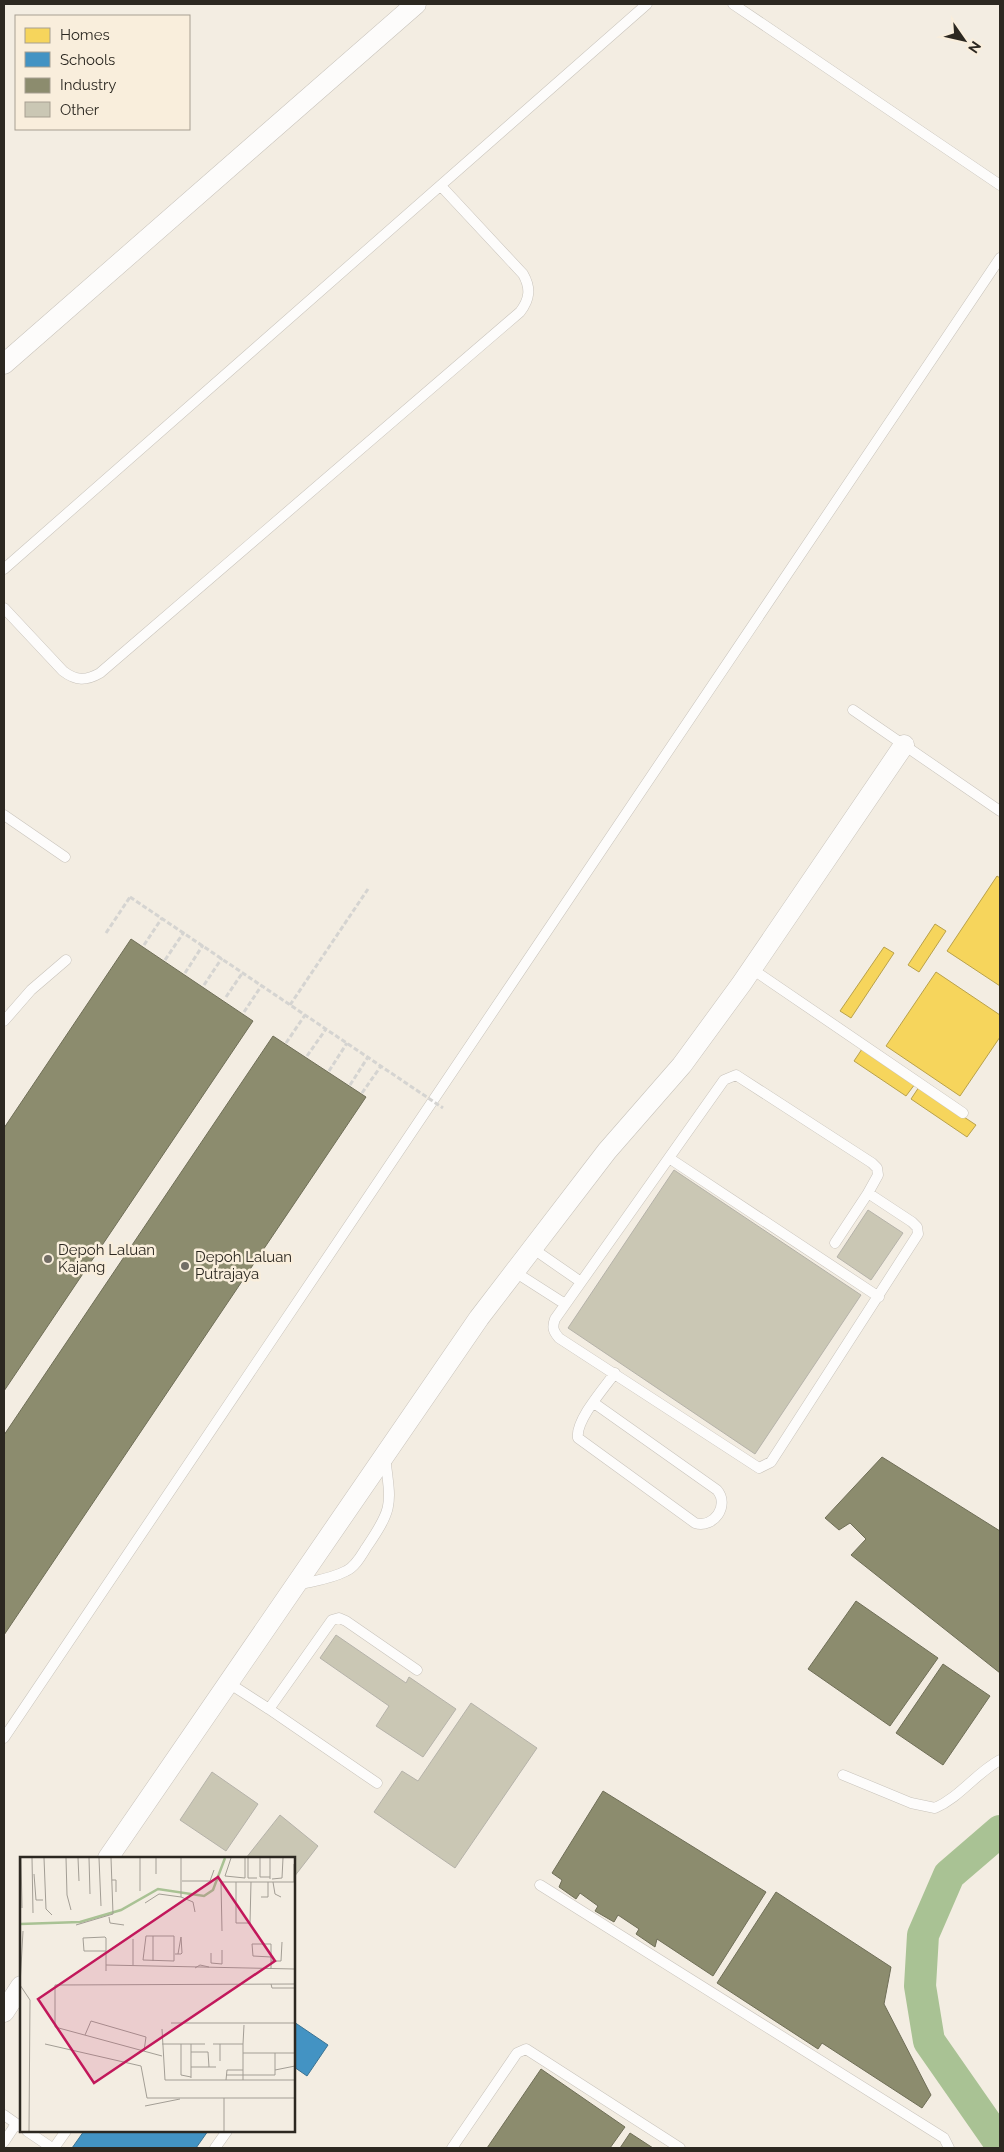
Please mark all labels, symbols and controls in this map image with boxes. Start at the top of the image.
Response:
legend [15,15,190,130]
north arrow [939,15,989,65]
text: Homes [60,26,110,44]
text: N [965,38,984,56]
text: Schools [60,51,115,69]
text: Industry [60,76,116,94]
text: Other [60,101,100,119]
place label: Depoh Laluan Kajang [58,1241,155,1276]
place label: Depoh Laluan Putrajaya [195,1248,292,1283]
marker: Depoh Laluan Kajang [42,1253,54,1265]
marker: Depoh Laluan Putrajaya [179,1260,191,1272]
inset map [20,1857,295,2132]

